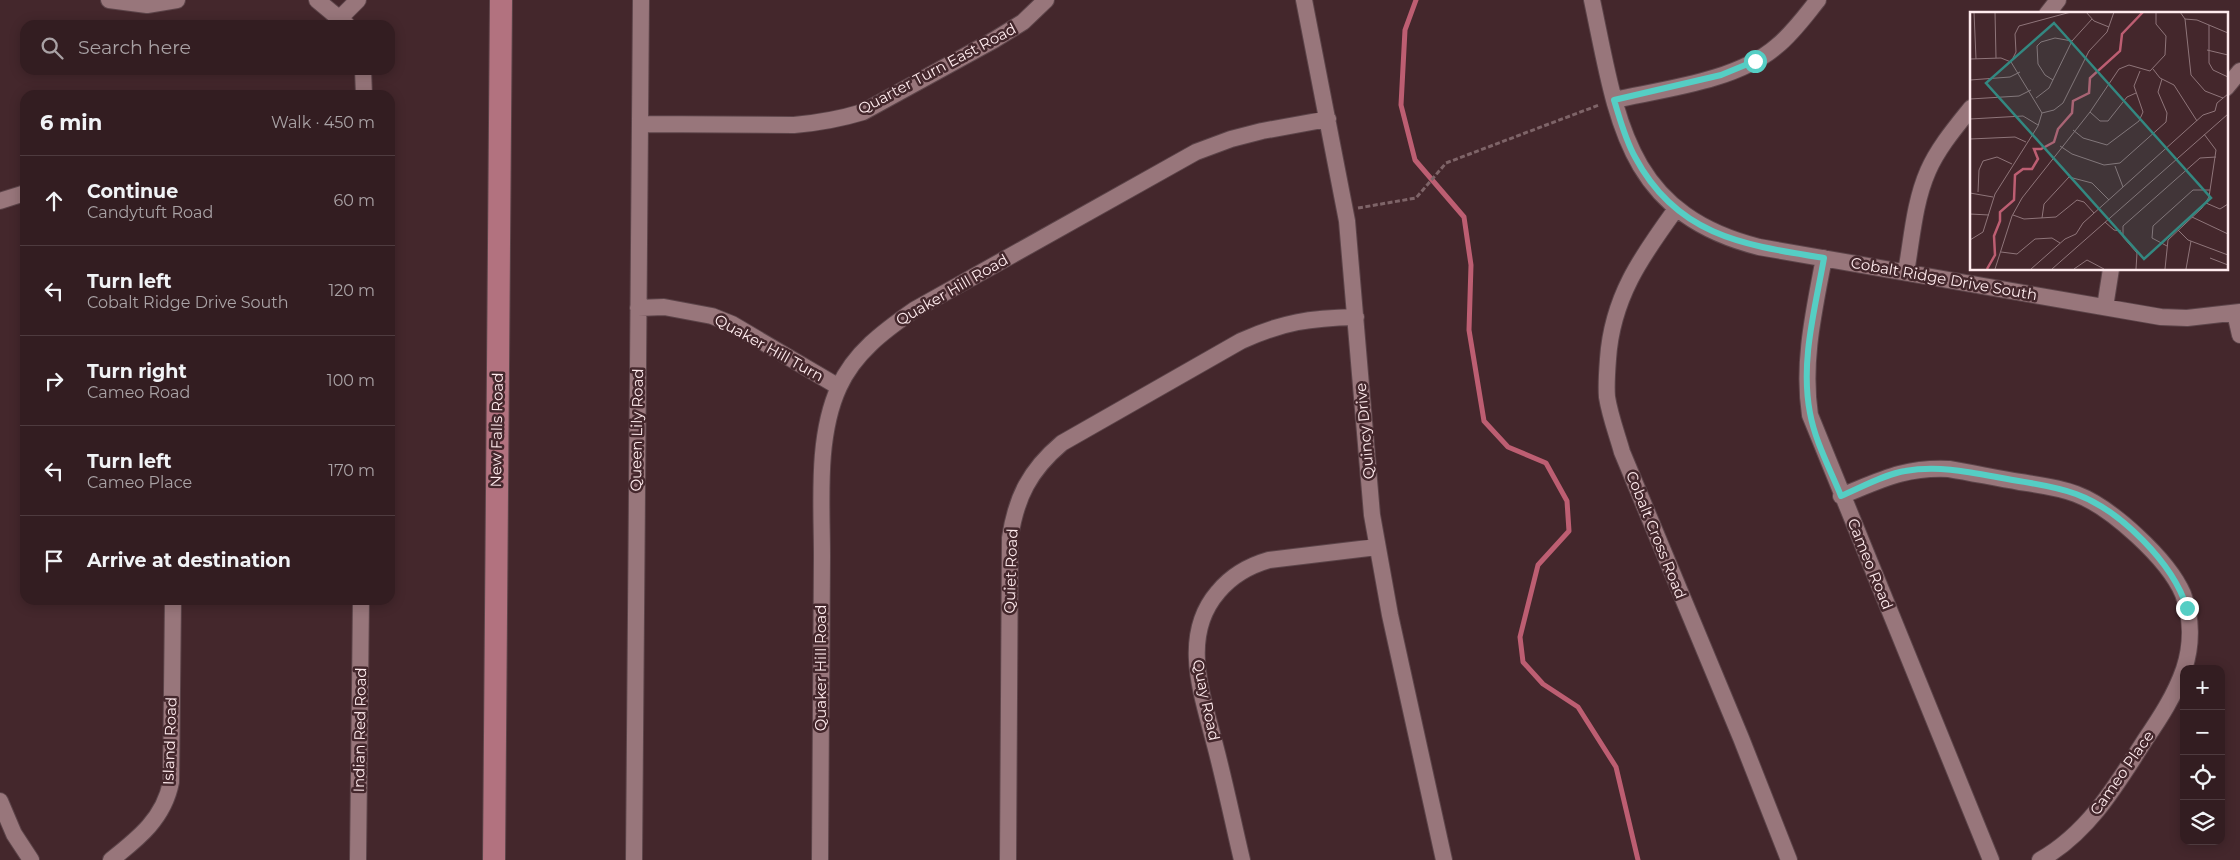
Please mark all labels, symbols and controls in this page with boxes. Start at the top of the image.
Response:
inset map [1970,12,2228,270]
street label: Quarter Turn East Road [854,19,1019,118]
search box [20,20,395,75]
icon: search [38,34,66,62]
text: Search here [78,36,191,59]
route start [1744,50,1767,73]
text: 6 min [40,110,102,135]
text: Walk · 450 m [271,113,375,132]
text: Continue [87,180,178,203]
icon: ahead [40,187,68,215]
text: 60 m [333,191,375,210]
text: Candytuft Road [87,203,213,222]
street label: Quaker Hill Road [892,250,1011,329]
street label: Cobalt Ridge Drive South [1849,253,2039,304]
text: Turn left [87,270,172,293]
icon: left [40,277,68,305]
text: 120 m [328,281,375,300]
text: Cobalt Ridge Drive South [87,293,289,312]
street label: Quaker Hill Turn [711,310,827,385]
text: Turn right [87,360,187,383]
icon: right [40,367,68,395]
street label: Queen Lily Road [626,368,647,492]
text: 100 m [327,371,375,390]
street label: New Falls Road [486,372,507,488]
street label: Quincy Drive [1351,382,1378,480]
text: Cameo Road [87,383,190,402]
text: Turn left [87,450,172,473]
icon: left [40,457,68,485]
text: 170 m [328,461,375,480]
street label: Cobalt Cross Road [1622,468,1691,602]
text: Cameo Place [87,473,192,492]
street label: Cameo Road [1844,515,1897,612]
street label: Quiet Road [1000,528,1021,614]
icon: arrive [40,547,68,575]
text: Arrive at destination [87,549,291,572]
route end [2176,597,2199,620]
street label: Quaker Hill Road [811,605,830,731]
street label: Quay Road [1189,658,1224,742]
map controls [2180,665,2225,845]
button: + [2180,665,2225,710]
street label: Indian Red Road [349,667,370,793]
street label: Island Road [158,697,181,785]
button: − [2180,710,2225,755]
street label: Cameo Place [2085,727,2158,819]
button: locate [2180,755,2225,800]
button: layers [2180,800,2225,845]

